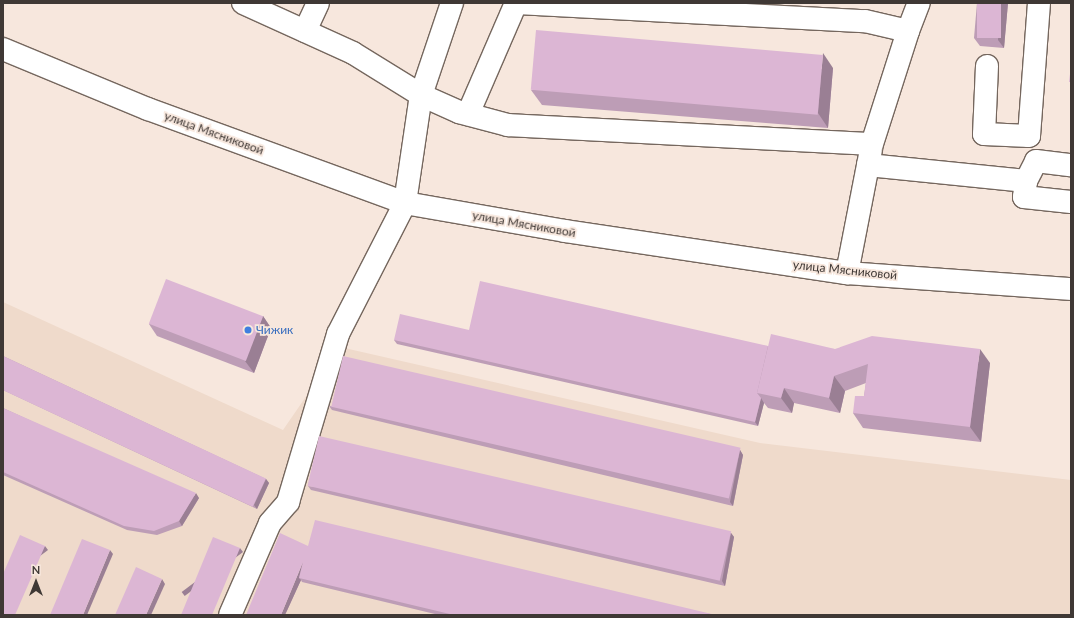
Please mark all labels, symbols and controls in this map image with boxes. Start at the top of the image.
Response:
street label: улица Мясниковой [162,108,266,158]
street label: улица Мясниковой [471,208,577,240]
street label: улица Мясниковой [792,257,898,283]
place label: Чижик [256,323,293,337]
marker: Чижик [243,325,253,335]
north arrow [16,562,56,602]
text: N [32,563,40,576]

